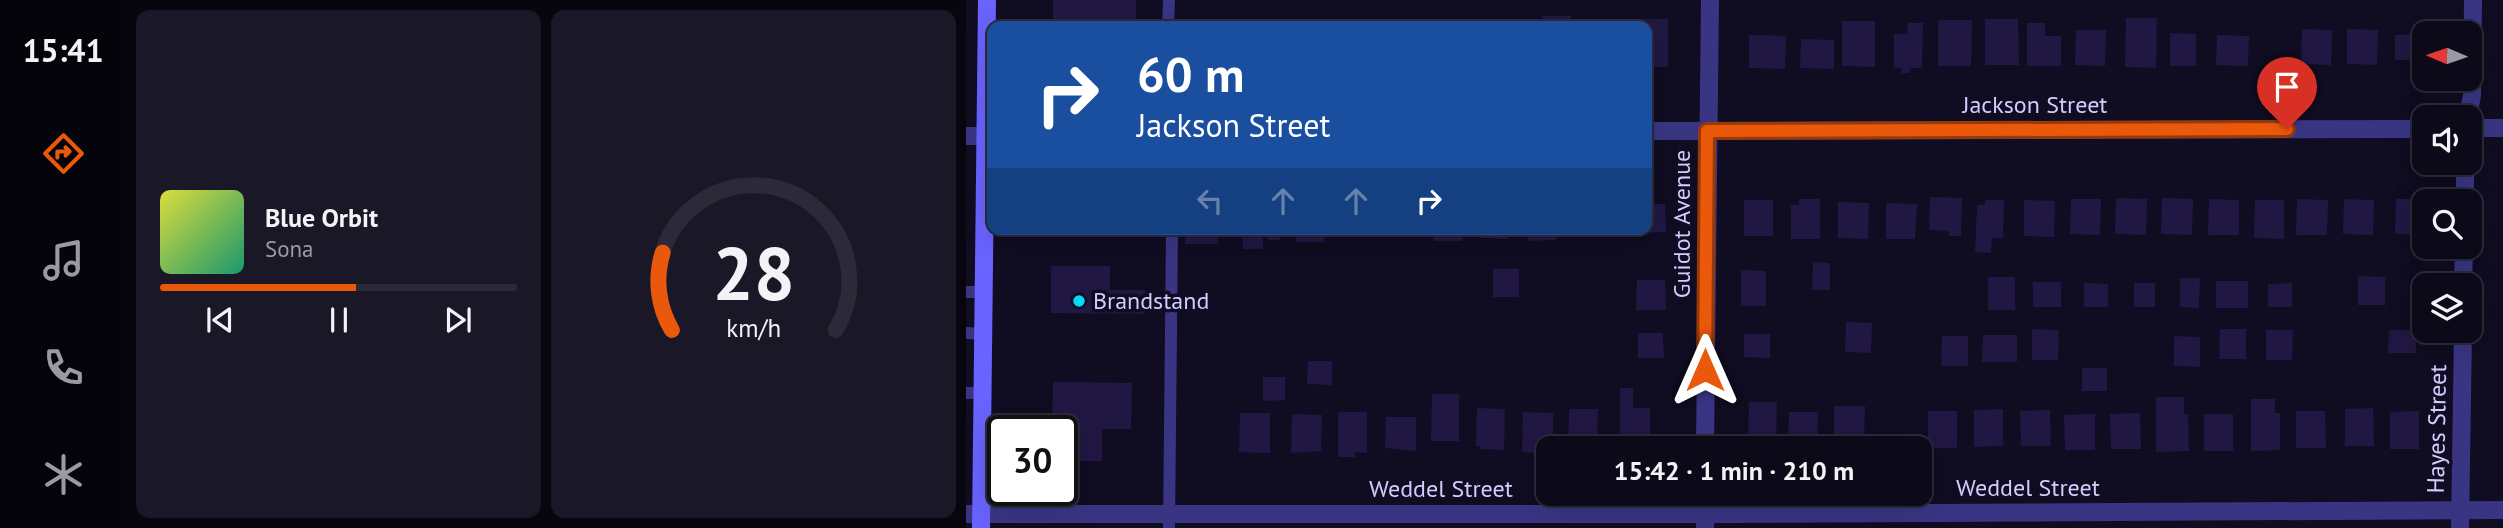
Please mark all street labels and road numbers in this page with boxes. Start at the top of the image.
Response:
street label: Jackson Street [1961,89,2108,120]
street label: Guidot Avenue [1666,150,1697,298]
street label: Hayes Street [2420,364,2453,494]
street label: Weddel Street [1956,472,2100,503]
street label: Weddel Street [1369,473,1513,504]

